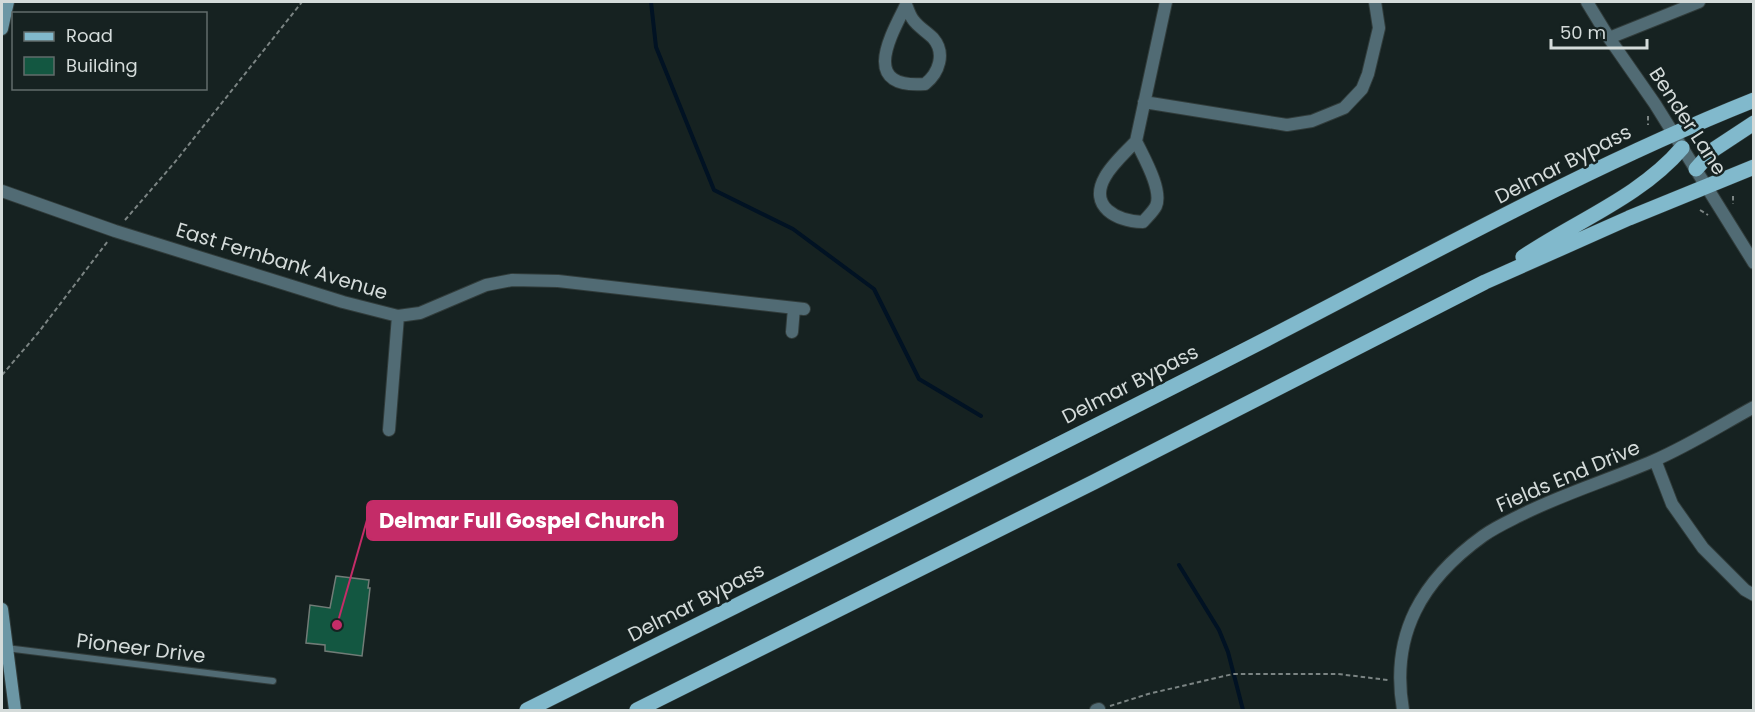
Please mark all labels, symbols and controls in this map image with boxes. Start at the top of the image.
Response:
legend [12,12,207,90]
scale bar [1551,12,1647,50]
text: 50 m [1560,20,1606,45]
text: Road [66,23,113,48]
text: Building [66,53,138,78]
street label: Bender Lane [1643,62,1733,180]
street label: Delmar Bypass [1490,118,1636,210]
street label: East Fernbank Avenue [173,215,391,307]
street label: Delmar Bypass [1057,338,1203,430]
street label: Fields End Drive [1492,433,1644,519]
callout: Delmar Full Gospel Church [367,501,677,540]
text: Delmar Full Gospel Church [379,506,665,535]
street label: Delmar Bypass [623,556,769,648]
street label: Pioneer Drive [75,626,207,670]

